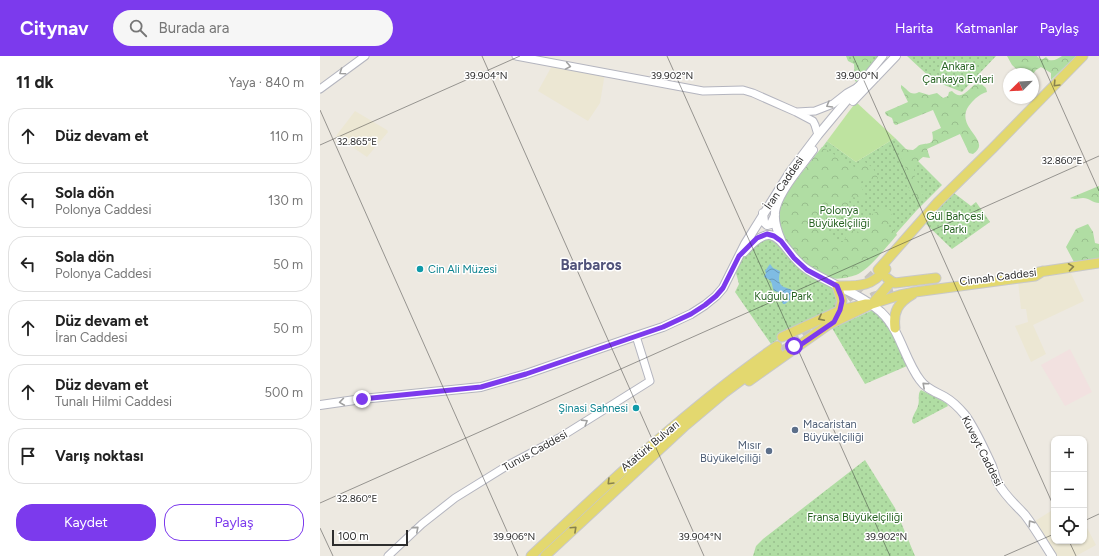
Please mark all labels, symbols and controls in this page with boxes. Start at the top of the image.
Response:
search box [113,10,393,46]
text: Citynav [20,17,89,40]
icon: search [127,17,149,39]
text: Burada ara [159,19,229,37]
text: Harita [895,20,933,37]
text: Katmanlar [955,20,1018,37]
text: Paylaş [1040,20,1079,37]
park label: Ankara Çankaya Evleri [922,60,994,86]
one-way arrow [564,61,571,70]
one-way arrow [339,67,346,75]
north arrow [1003,68,1039,104]
text: 39.904°N [465,69,507,82]
text: 39.902°N [651,69,693,82]
text: 39.900°N [835,69,879,82]
text: 11 dk [16,72,54,92]
text: Yaya · 840 m [229,75,304,90]
one-way arrow [1053,79,1061,87]
one-way arrow [826,101,833,108]
icon: ahead [17,125,39,147]
text: Düz devam et [55,127,149,145]
text: 110 m [270,129,303,144]
text: 32.865°E [337,135,377,148]
street label: İran Caddesi [761,154,807,212]
text: 32.860°E [1042,154,1083,167]
text: Sola dön [55,184,114,202]
icon: left [17,189,39,211]
text: 130 m [268,193,303,208]
text: Polonya Caddesi [55,202,151,217]
park label: Polonya Büyükelçiliği [809,204,869,230]
park label: Gül Bahçesi Parkı [926,210,984,236]
text: Sola dön [55,248,114,266]
icon: left [17,253,39,275]
district label: Barbaros [560,256,622,274]
text: 50 m [273,257,303,272]
place label: Cin Ali Müzesi [428,263,497,276]
one-way arrow [1068,263,1074,272]
marker: Cin Ali Müzesi [415,264,425,274]
text: Polonya Caddesi [55,266,151,281]
street label: Cinnah Caddesi [959,266,1037,288]
park label: Kuğulu Park [754,290,812,303]
text: Düz devam et [55,312,149,330]
one-way arrow [818,314,825,321]
icon: ahead [17,317,39,339]
text: 50 m [273,321,303,336]
text: İran Caddesi [55,330,127,345]
route start [785,337,803,355]
text: Düz devam et [55,376,149,394]
icon: ahead [17,381,39,403]
one-way arrow [922,382,929,389]
text: 500 m [265,385,303,400]
route end [353,390,371,408]
text: Tunalı Hilmi Caddesi [55,394,172,409]
one-way arrow [339,397,346,406]
place label: Şinasi Sahnesi [558,402,628,415]
marker: Şinasi Sahnesi [631,403,641,413]
street label: Kuveyt Caddesi [959,414,1005,488]
street label: Atatürk Bulvarı [618,418,682,474]
place label: Macaristan Büyükelçiliği [803,418,864,444]
one-way arrow [581,420,588,427]
marker: Macaristan Büyükelçiliği [790,425,800,435]
street label: Tunus Caddesi [500,428,570,474]
map controls [1051,436,1087,544]
button: + [1051,436,1087,472]
place label: Mısır Büyükelçiliği [700,439,761,465]
icon: arrive [17,445,39,467]
marker: Mısır Büyükelçiliği [764,446,774,456]
text: Varış noktası [55,447,144,465]
button: − [1051,472,1087,508]
one-way arrow [607,477,615,484]
text: 32.860°E [337,492,378,505]
button: Kaydet [16,504,156,541]
button: Paylaş [164,504,304,541]
button: locate [1051,508,1087,544]
park label: Fransa Büyükelçiliği [807,511,903,524]
one-way arrow [1028,520,1036,527]
one-way arrow [412,527,419,534]
one-way arrow [569,527,577,534]
scale bar [332,528,408,547]
text: 100 m [338,530,369,543]
text: 39.906°N [493,530,535,543]
text: 39.904°N [679,530,721,543]
text: 39.902°N [865,530,907,543]

